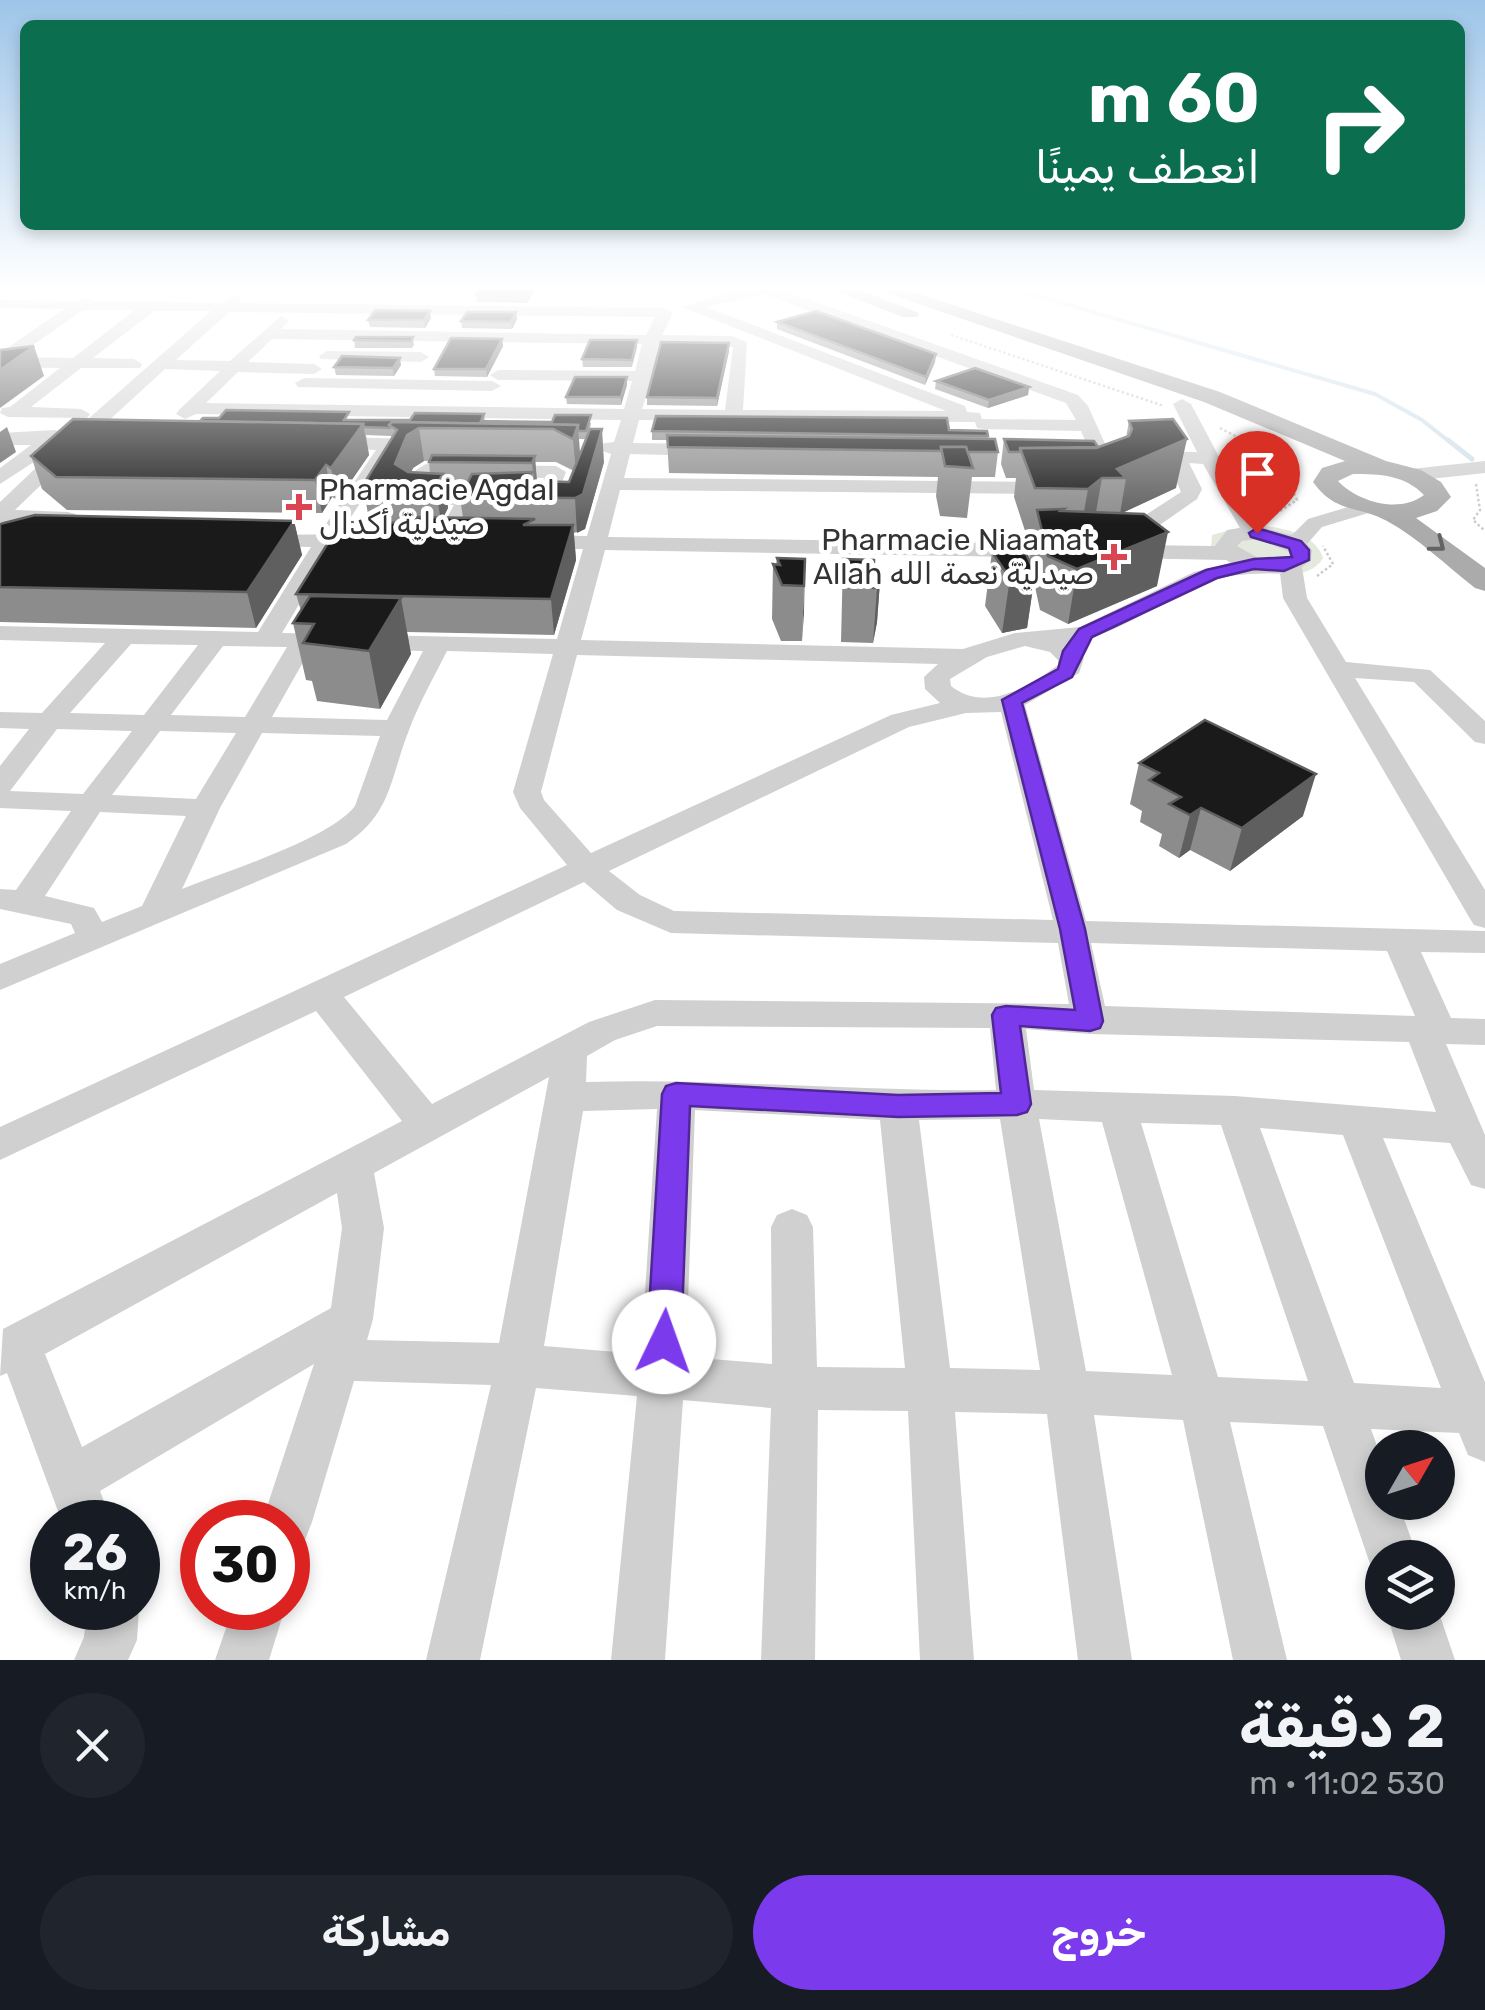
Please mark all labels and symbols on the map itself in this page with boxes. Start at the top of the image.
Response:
pin [1215,431,1300,534]
place label: Pharmacie Agdal صيدلية أكدال [319,472,554,542]
marker: Pharmacie Agdal صيدلية أكدال [288,496,310,518]
place label: Pharmacie Niaamat Allah صيدلية نعمة الله [813,522,1094,592]
one-way arrow [1427,533,1445,550]
marker: Pharmacie Niaamat Allah صيدلية نعمة الله [1103,546,1125,568]
position arrow [612,1290,716,1394]
north arrow [1365,1430,1455,1520]
speed limit sign: 30 [180,1500,310,1630]

